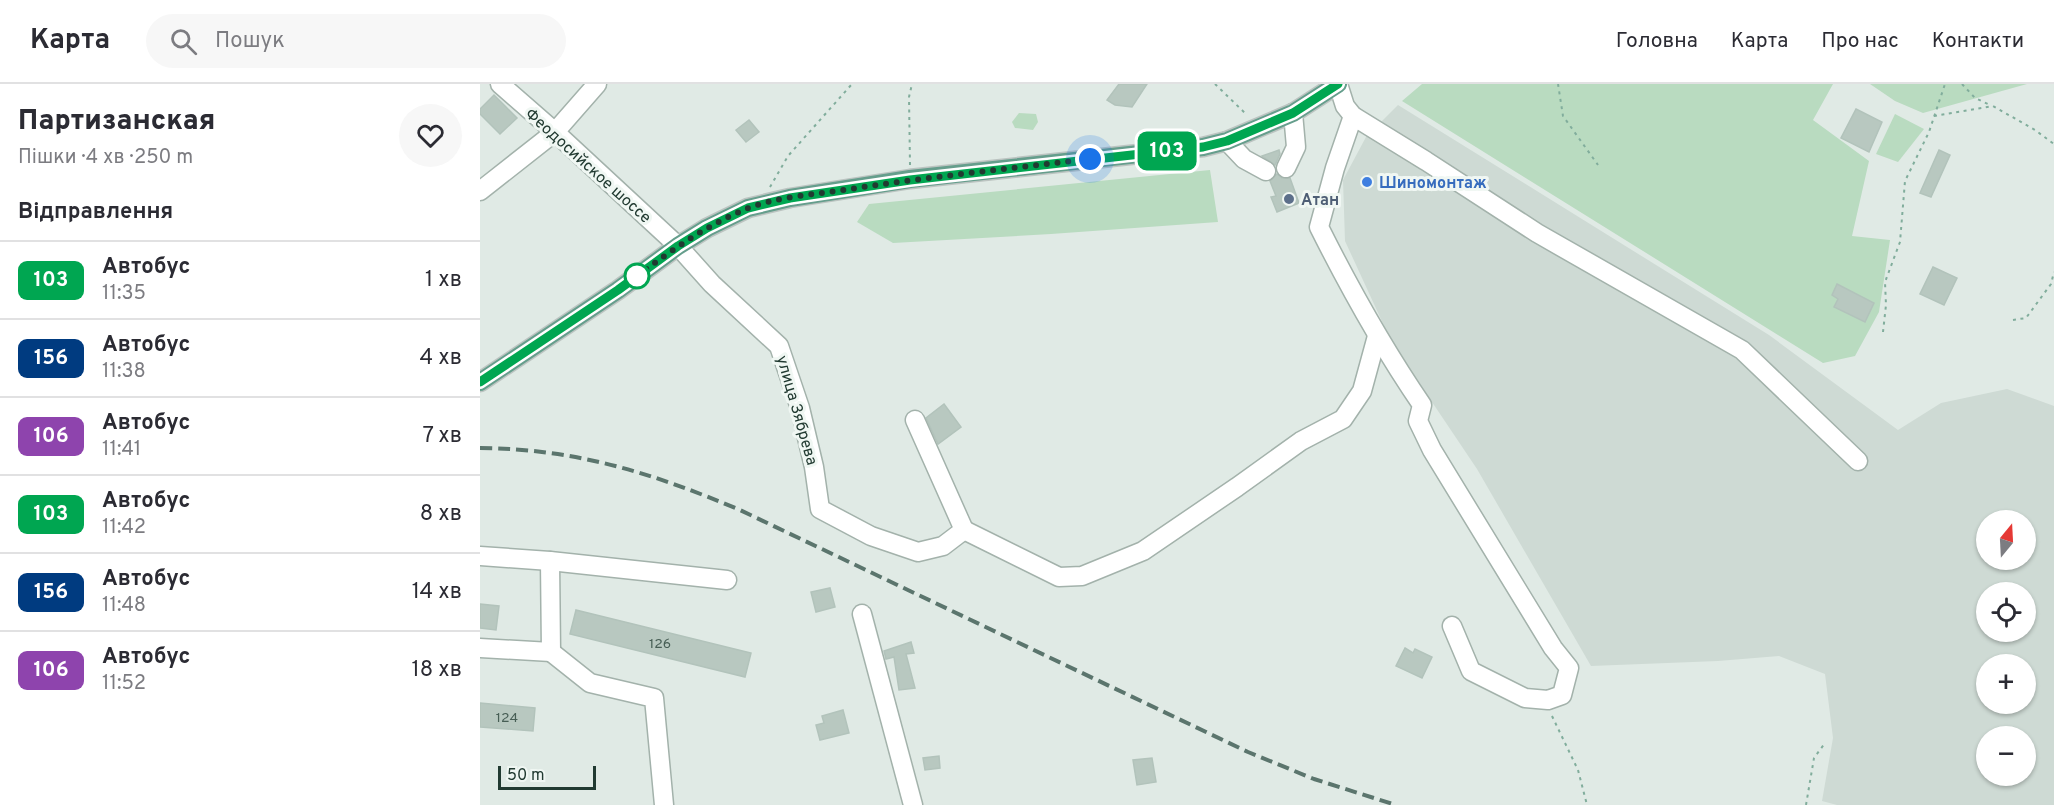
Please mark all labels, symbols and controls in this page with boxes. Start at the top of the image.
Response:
search box [146,14,566,68]
text: Карта [30,23,110,59]
icon: search [167,25,200,58]
text: Пошук [215,28,285,55]
text: Головна [1616,28,1698,55]
text: Карта [1731,28,1788,55]
text: Про нас [1821,28,1899,55]
text: Контакти [1932,28,2024,55]
text: Партизанская [18,104,215,140]
button: heart [399,104,462,167]
street label: Феодосийское шоссе [521,105,655,228]
line badge: 103 [1132,132,1202,170]
text: 103 [1150,138,1184,165]
your location [1075,144,1105,174]
text: Пішки · 4 хв · 250 m [18,145,193,171]
place label: Шиномонтаж [1379,174,1487,194]
marker: Шиномонтаж [1360,175,1374,189]
place label: Атан [1301,191,1339,211]
marker: Атан [1282,192,1296,206]
text: Відправлення [18,199,173,226]
text: Автобус [102,254,190,281]
unlabelled marker [624,263,650,289]
text: 103 [34,267,68,294]
text: 1 хв [425,267,462,294]
text: 11:35 [102,281,146,307]
text: Автобус [102,332,190,359]
text: 156 [34,345,68,372]
text: 4 хв [419,345,462,372]
street label: улица Зябрева [771,353,821,468]
text: 11:38 [102,359,146,385]
text: Автобус [102,410,190,437]
text: 106 [33,423,69,450]
text: 7 хв [422,423,462,450]
text: 11:41 [102,437,141,463]
text: Автобус [102,488,190,515]
text: 103 [34,501,68,528]
text: 8 хв [420,501,462,528]
north arrow [1976,510,2036,570]
map controls [1976,510,2036,786]
text: 11:42 [102,515,146,541]
text: Автобус [102,566,190,593]
text: 156 [34,579,68,606]
text: 14 хв [412,579,462,606]
button: locate [1976,582,2036,642]
text: 11:48 [102,593,146,619]
house number: 126 [649,636,671,653]
text: Автобус [102,644,190,671]
button: + [1976,654,2036,714]
text: 106 [33,657,69,684]
text: 18 хв [411,657,462,684]
text: 11:52 [102,671,146,697]
house number: 124 [496,710,518,727]
button: − [1976,726,2036,786]
scale bar [498,763,596,790]
text: 50 m [507,766,545,786]

